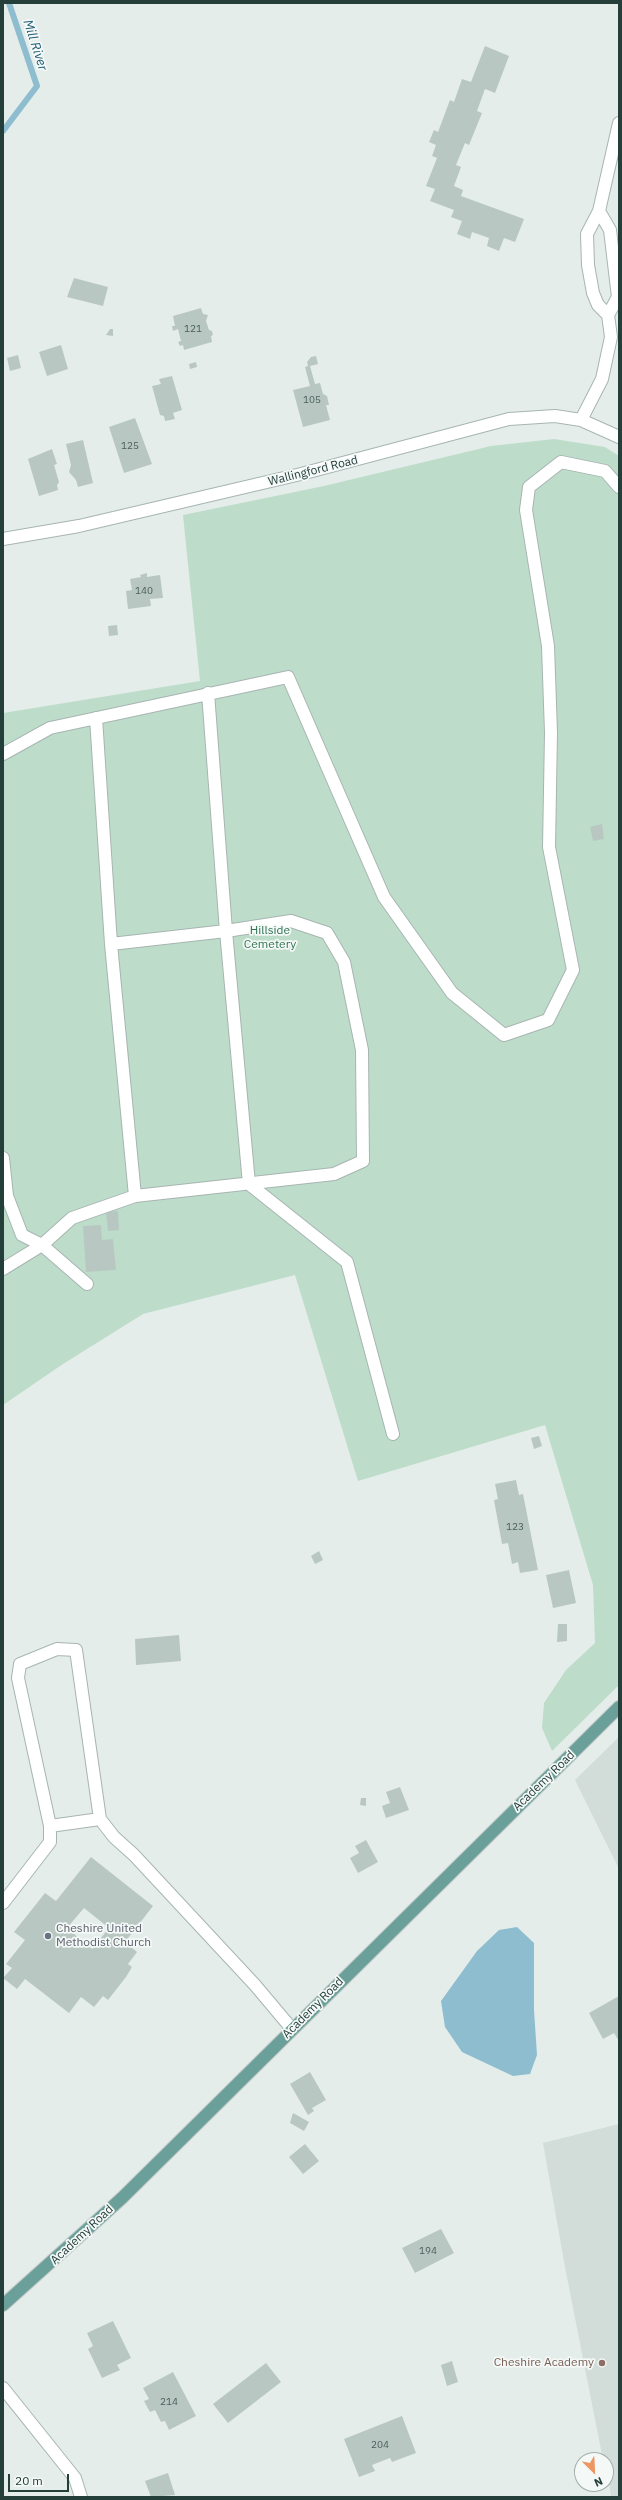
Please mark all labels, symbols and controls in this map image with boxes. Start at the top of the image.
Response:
water label: Mill River [19,18,51,72]
house number: 121 [184,323,202,335]
house number: 105 [303,394,321,406]
house number: 125 [121,440,139,452]
street label: Wallingford Road [267,453,359,489]
house number: 140 [135,585,153,597]
park label: Hillside Cemetery [244,924,296,952]
house number: 123 [506,1521,524,1533]
street label: Academy Road [510,1748,578,1814]
place label: Cheshire United Methodist Church [56,1922,151,1950]
marker: Cheshire United Methodist Church [43,1931,53,1941]
street label: Academy Road [279,1974,347,2042]
street label: Academy Road [48,2202,116,2268]
house number: 194 [419,2245,437,2257]
place label: Cheshire Academy [494,2356,594,2370]
marker: Cheshire Academy [597,2358,607,2368]
house number: 214 [160,2396,178,2408]
house number: 204 [371,2439,389,2451]
north arrow [574,2452,614,2492]
scale bar [10,2466,71,2492]
text: 20 m [15,2473,43,2488]
text: N [592,2474,605,2490]

